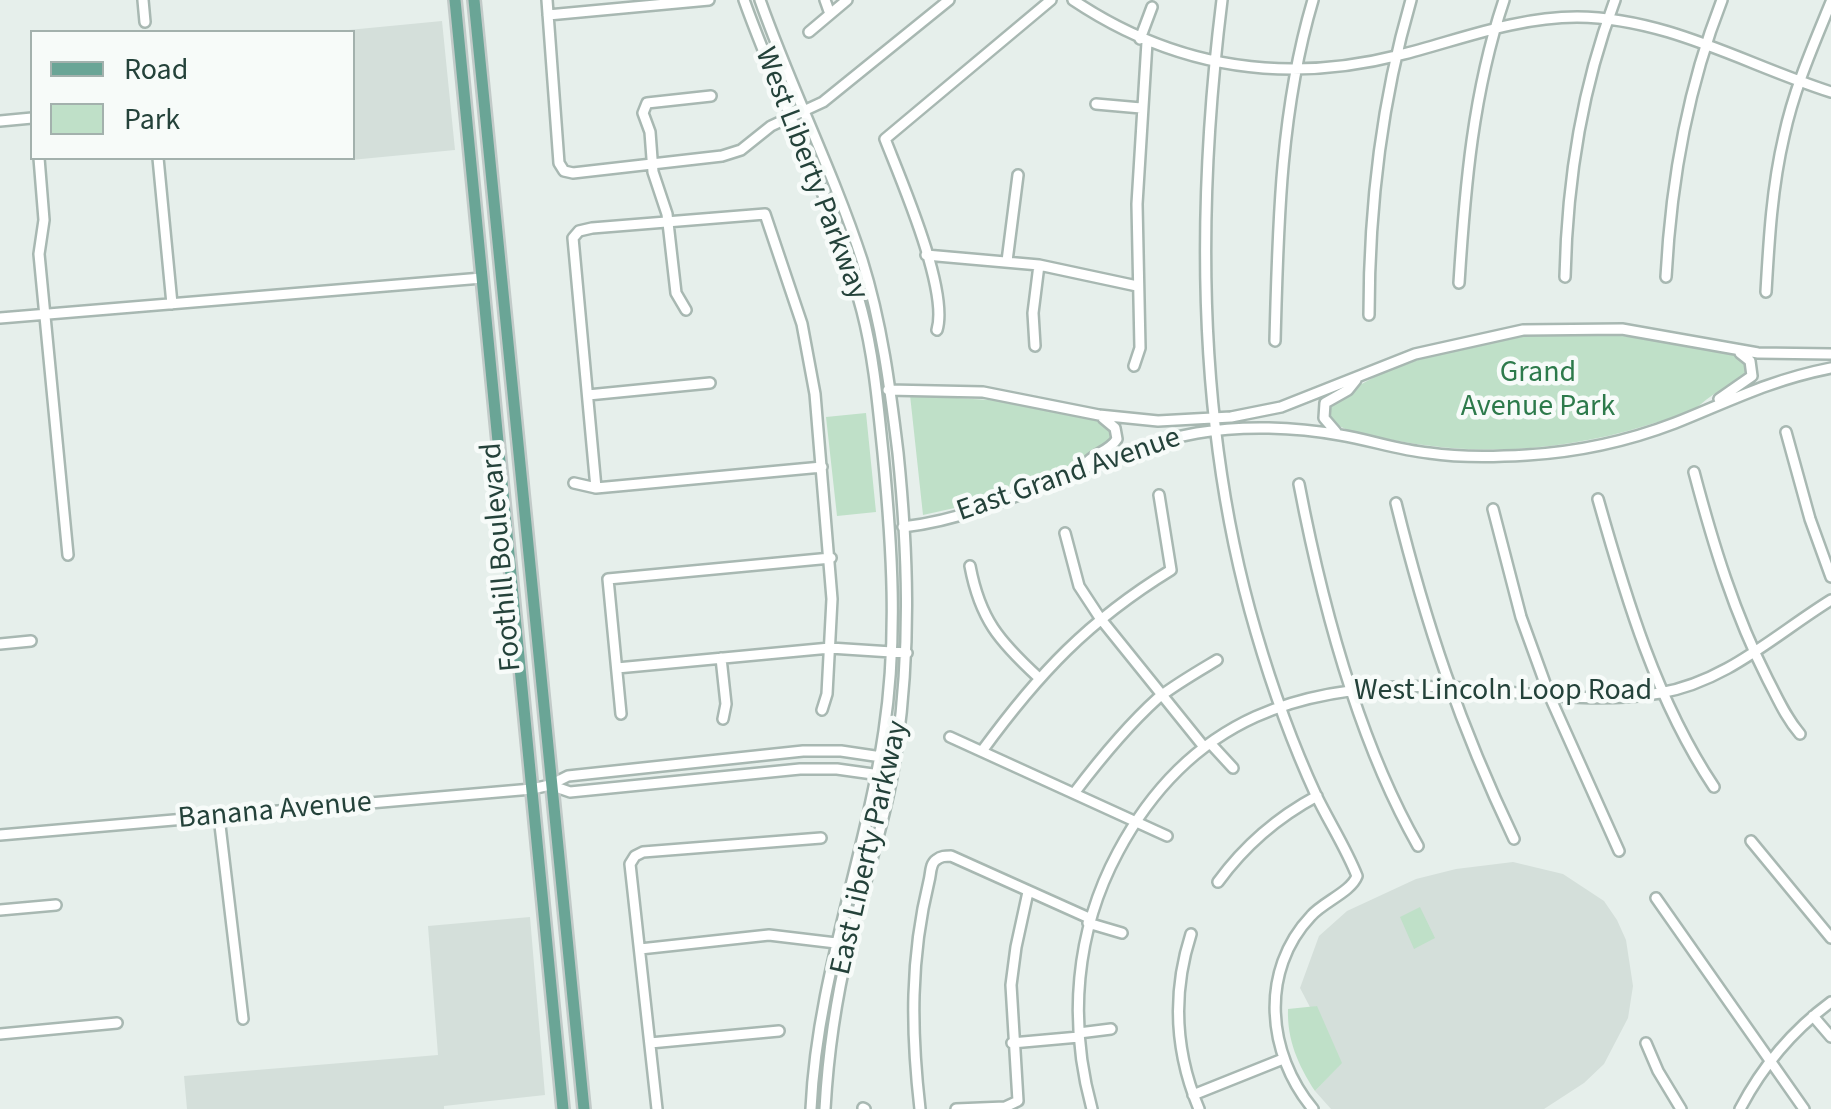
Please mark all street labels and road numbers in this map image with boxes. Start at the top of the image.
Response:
street label: West Liberty Parkway [745,43,875,305]
street label: East Grand Avenue [953,421,1185,531]
street label: Foothill Boulevard [475,441,531,673]
street label: West Lincoln Loop Road [1354,674,1652,710]
street label: East Liberty Parkway [824,718,918,978]
street label: Banana Avenue [177,786,373,838]

